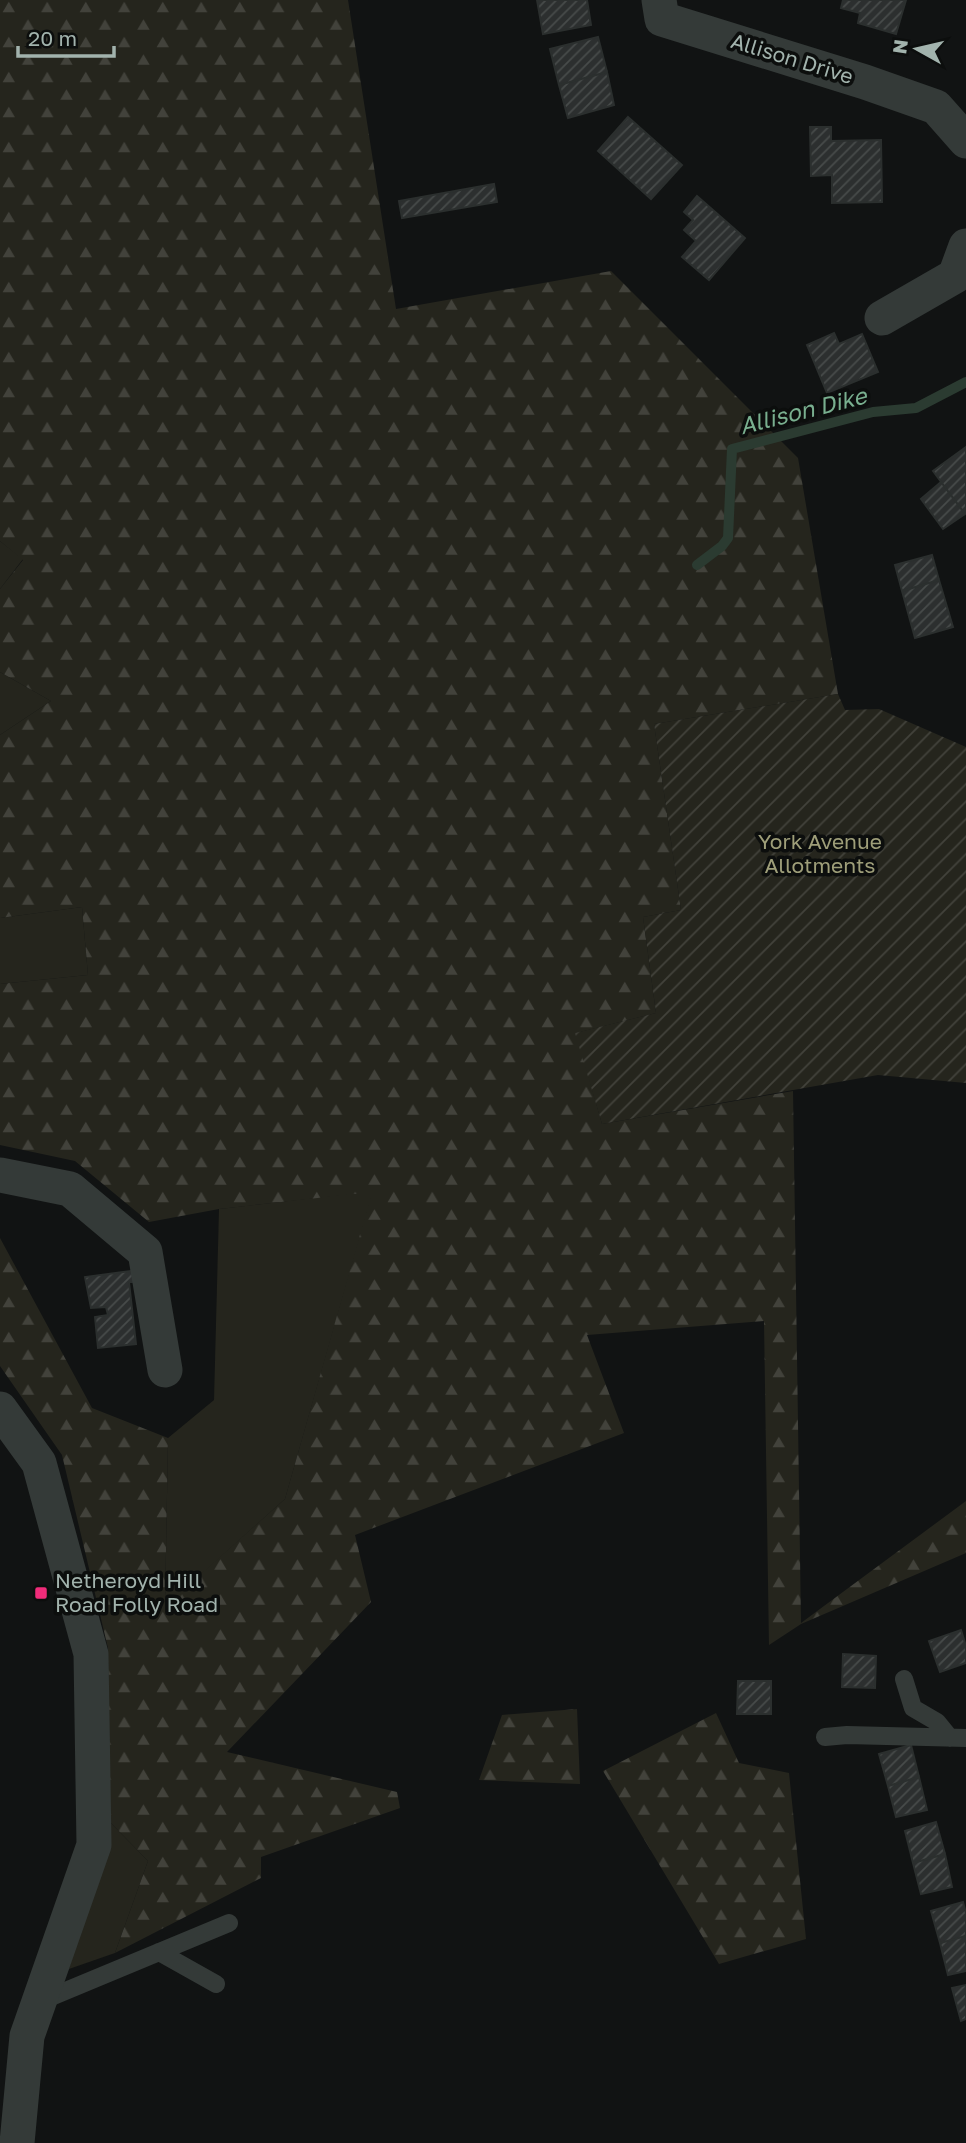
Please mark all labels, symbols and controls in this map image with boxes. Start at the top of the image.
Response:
scale bar [18,14,114,58]
north arrow [882,14,952,84]
text: 20 m [28,25,77,51]
street label: Allison Drive [728,27,857,89]
text: N [887,38,912,55]
water label: Allison Dike [736,380,871,439]
park label: York Avenue Allotments [758,828,882,878]
place label: Netheroyd Hill Road Folly Road [55,1567,218,1617]
marker: Netheroyd Hill Road Folly Road [33,1585,49,1601]

